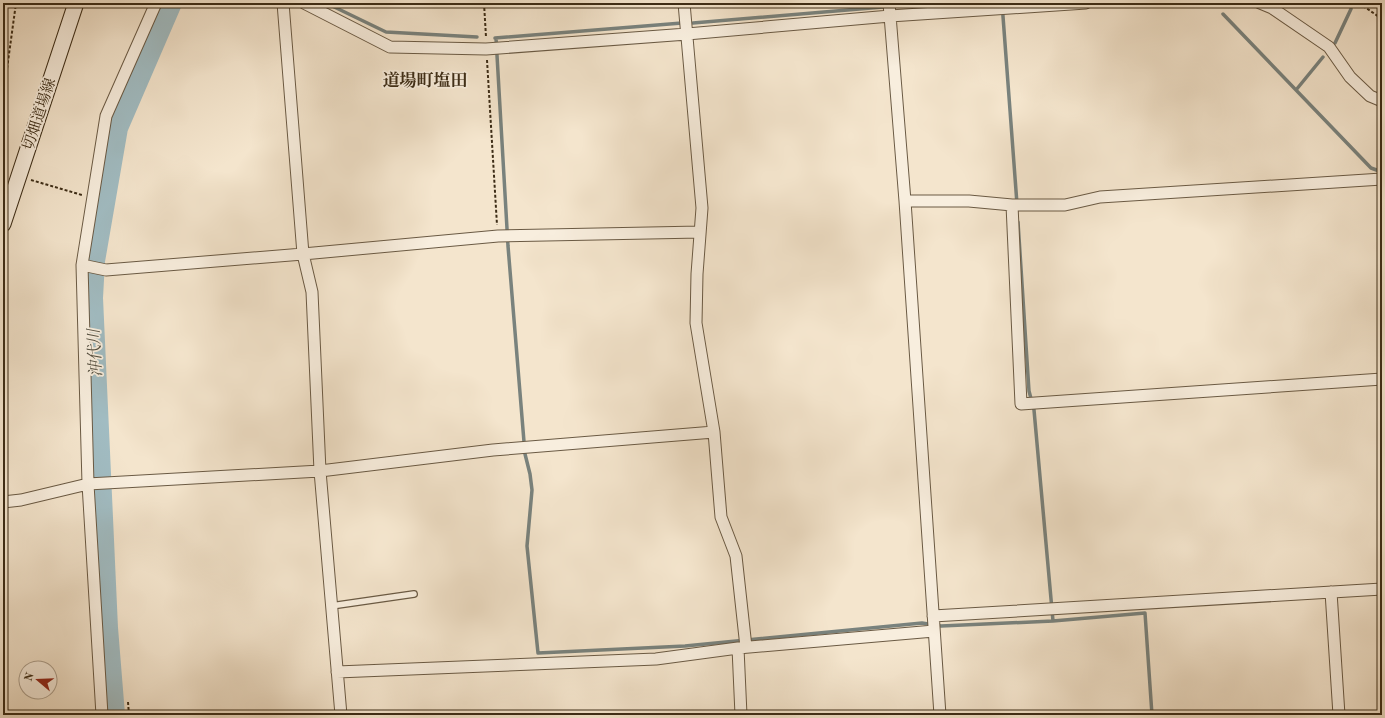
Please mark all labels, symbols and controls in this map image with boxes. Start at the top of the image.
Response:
district label: 道場町塩田 [383,71,468,90]
street label: 切畑道場線 [20,76,59,152]
water label: 沖代川 [85,327,105,377]
north arrow [18,660,58,700]
text: N [23,671,37,683]

